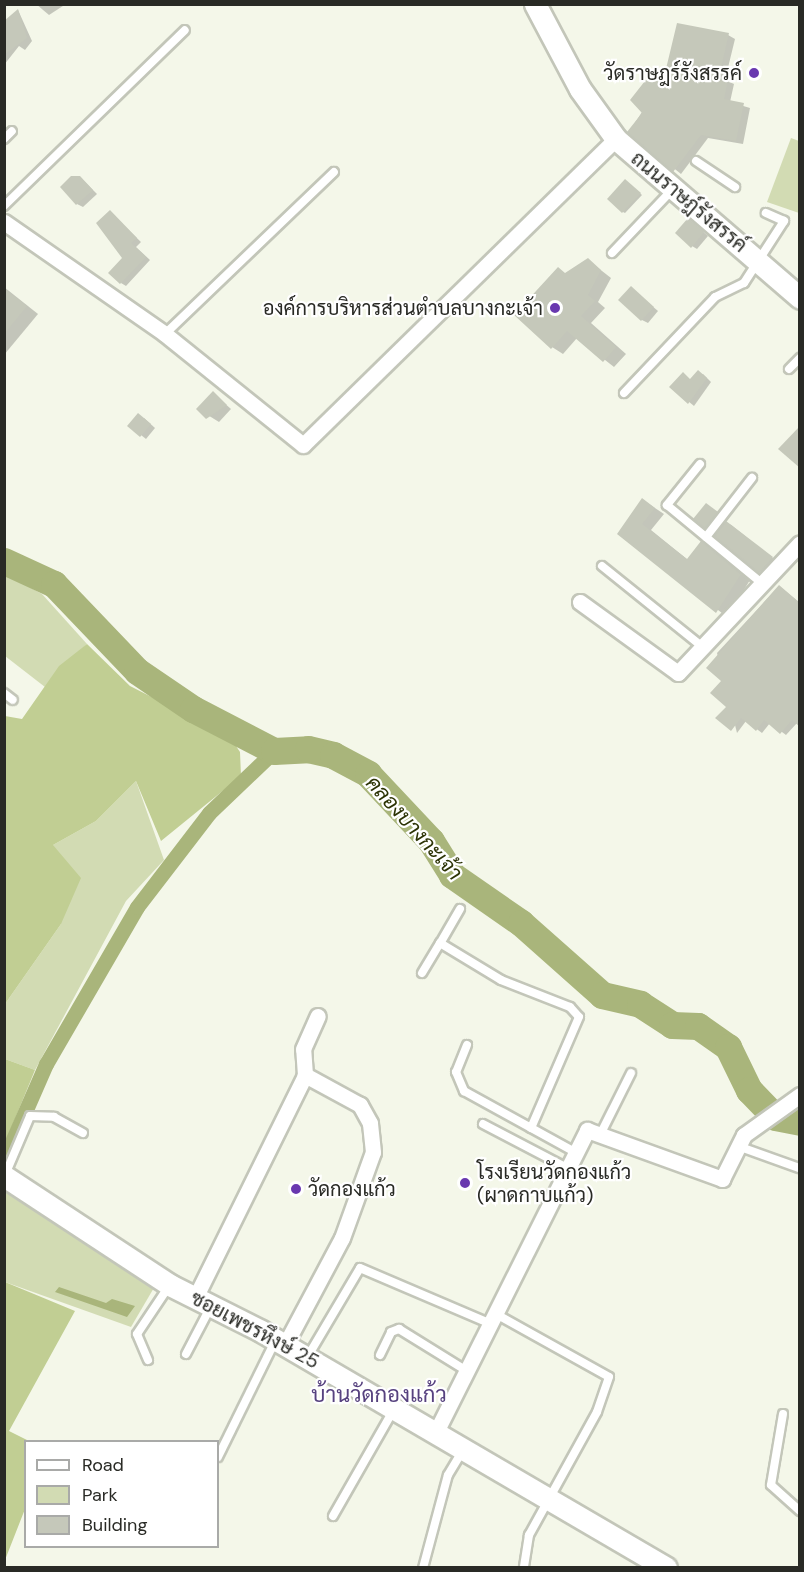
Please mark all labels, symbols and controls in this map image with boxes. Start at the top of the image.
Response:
place label: วัดราษฎร์รังสรรค์ [603,61,742,85]
marker: วัดราษฎร์รังสรรค์ [747,66,761,80]
street label: ถนนราษฎ์รังสรรค์ [626,147,752,257]
place label: องค์การบริหารส่วนตำบลบางกะเจ้า [263,296,543,320]
marker: องค์การบริหารส่วนตำบลบางกะเจ้า [548,301,562,315]
water label: คลองบางกะเจ้า [361,771,467,885]
place label: โรงเรียนวัดกองแก้ว (ผาดกาบแก้ว) [477,1160,631,1207]
marker: โรงเรียนวัดกองแก้ว (ผาดกาบแก้ว) [458,1176,472,1190]
place label: วัดกองแก้ว [308,1177,396,1201]
marker: วัดกองแก้ว [289,1182,303,1196]
street label: ซอยเพชรหึงษ์ 25 [187,1286,323,1374]
district label: บ้านวัดกองแก้ว [311,1382,447,1408]
legend [24,1440,219,1548]
text: Road [82,1453,124,1477]
text: Park [82,1483,118,1507]
text: Building [82,1513,147,1537]

